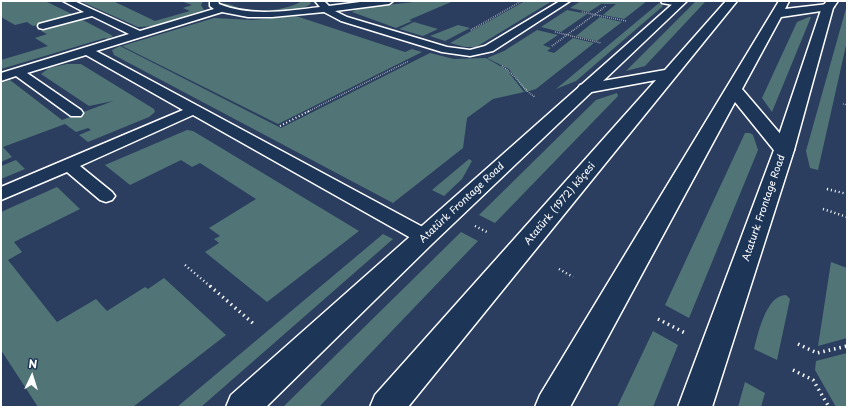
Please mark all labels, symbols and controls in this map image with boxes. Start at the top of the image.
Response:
street label: Ataturk Frontage Road [740,153,788,263]
street label: Atatürk Frontage Road [417,160,507,246]
street label: Atatürk (1972) köçesi [522,160,598,248]
text: N [28,355,38,372]
north arrow [12,356,52,396]

